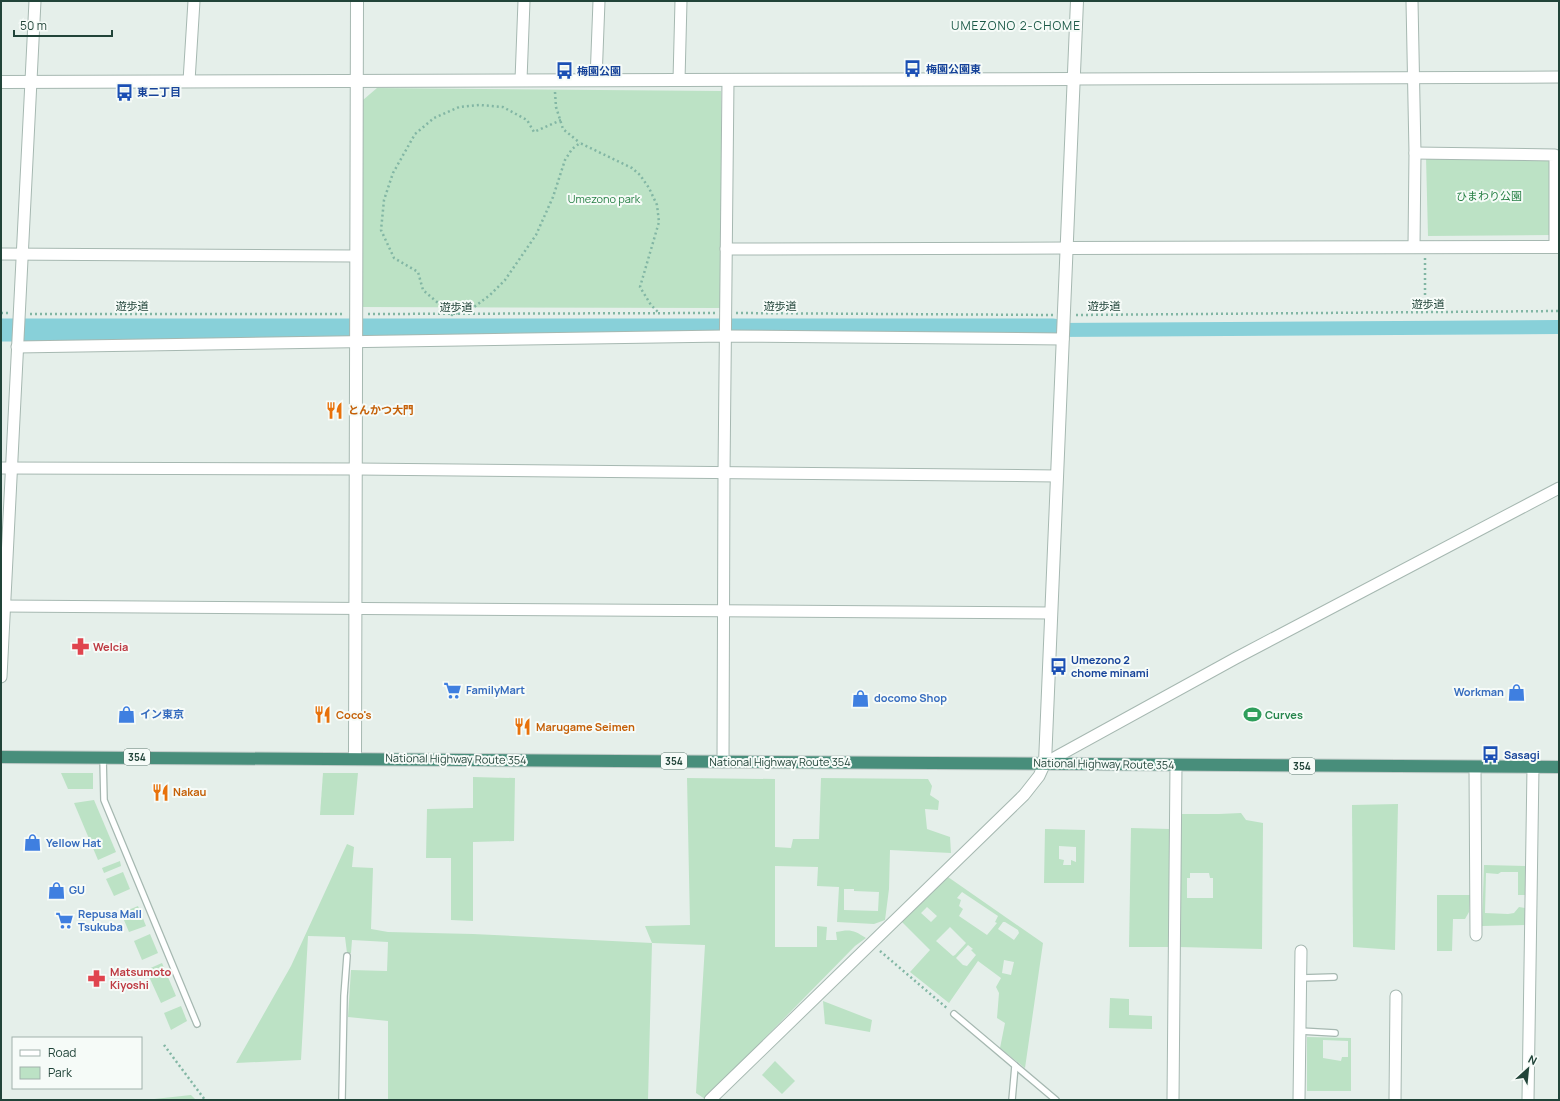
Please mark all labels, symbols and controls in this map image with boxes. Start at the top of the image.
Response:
scale bar [14,12,112,38]
text: 50 m [20,17,47,34]
district label: UMEZONO 2-CHOME [951,17,1081,34]
bus stop icon: 梅園公園東 [903,59,923,79]
bus stop icon: 梅園公園 [554,61,574,81]
place label: 梅園公園東 [926,61,981,76]
place label: 梅園公園 [577,63,621,78]
bus stop icon: 東二丁目 [114,82,134,102]
place label: 東二丁目 [137,84,181,99]
park label: ひまわり公園 [1456,188,1522,203]
park label: Umezono park [568,191,641,206]
street label: 遊歩道 [1412,296,1445,311]
street label: 遊歩道 [116,298,149,313]
street label: 遊歩道 [764,298,797,313]
street label: 遊歩道 [1088,298,1121,313]
street label: 遊歩道 [440,299,473,314]
restaurant icon: とんかつ大門 [325,400,345,420]
place label: とんかつ大門 [348,402,414,417]
pharmacy icon: Welcia [70,637,90,657]
place label: Welcia [93,639,128,654]
place label: Umezono 2 chome minami [1071,652,1149,680]
bus stop icon: Umezono 2 chome minami [1048,656,1068,676]
supermarket icon: FamilyMart [443,680,463,700]
place label: FamilyMart [466,682,525,697]
shop icon: Workman [1507,682,1527,702]
place label: Workman [1454,684,1504,699]
shop icon: docomo Shop [851,688,871,708]
place label: docomo Shop [874,690,947,705]
shop icon: イン東京 [117,704,137,724]
restaurant icon: Coco's [313,705,333,725]
sports icon: Curves [1242,705,1262,725]
place label: イン東京 [140,706,184,721]
place label: Coco's [336,707,372,722]
place label: Curves [1265,707,1303,722]
restaurant icon: Marugame Seimen [513,717,533,737]
place label: Marugame Seimen [536,719,635,734]
bus stop icon: Sasagi [1481,745,1501,765]
place label: Sasagi [1504,747,1540,762]
road number: 354 [124,749,150,765]
street label: National Highway Route 354 [385,750,527,767]
road number: 354 [661,753,687,769]
street label: National Highway Route 354 [709,754,851,769]
street label: National Highway Route 354 [1033,755,1175,772]
road number: 354 [1289,758,1315,774]
restaurant icon: Nakau [150,782,170,802]
place label: Nakau [173,784,206,799]
shop icon: Yellow Hat [23,833,43,853]
place label: Yellow Hat [46,835,102,850]
shop icon: GU [46,880,66,900]
place label: GU [69,882,85,897]
place label: Repusa Mall Tsukuba [78,906,142,934]
supermarket icon: Repusa Mall Tsukuba [55,910,75,930]
place label: Matsumoto Kiyoshi [110,964,171,992]
pharmacy icon: Matsumoto Kiyoshi [87,968,107,988]
legend [12,1037,142,1089]
text: Road [48,1044,76,1061]
north arrow [1508,1049,1548,1089]
text: N [1526,1051,1540,1068]
text: Park [48,1064,73,1081]

